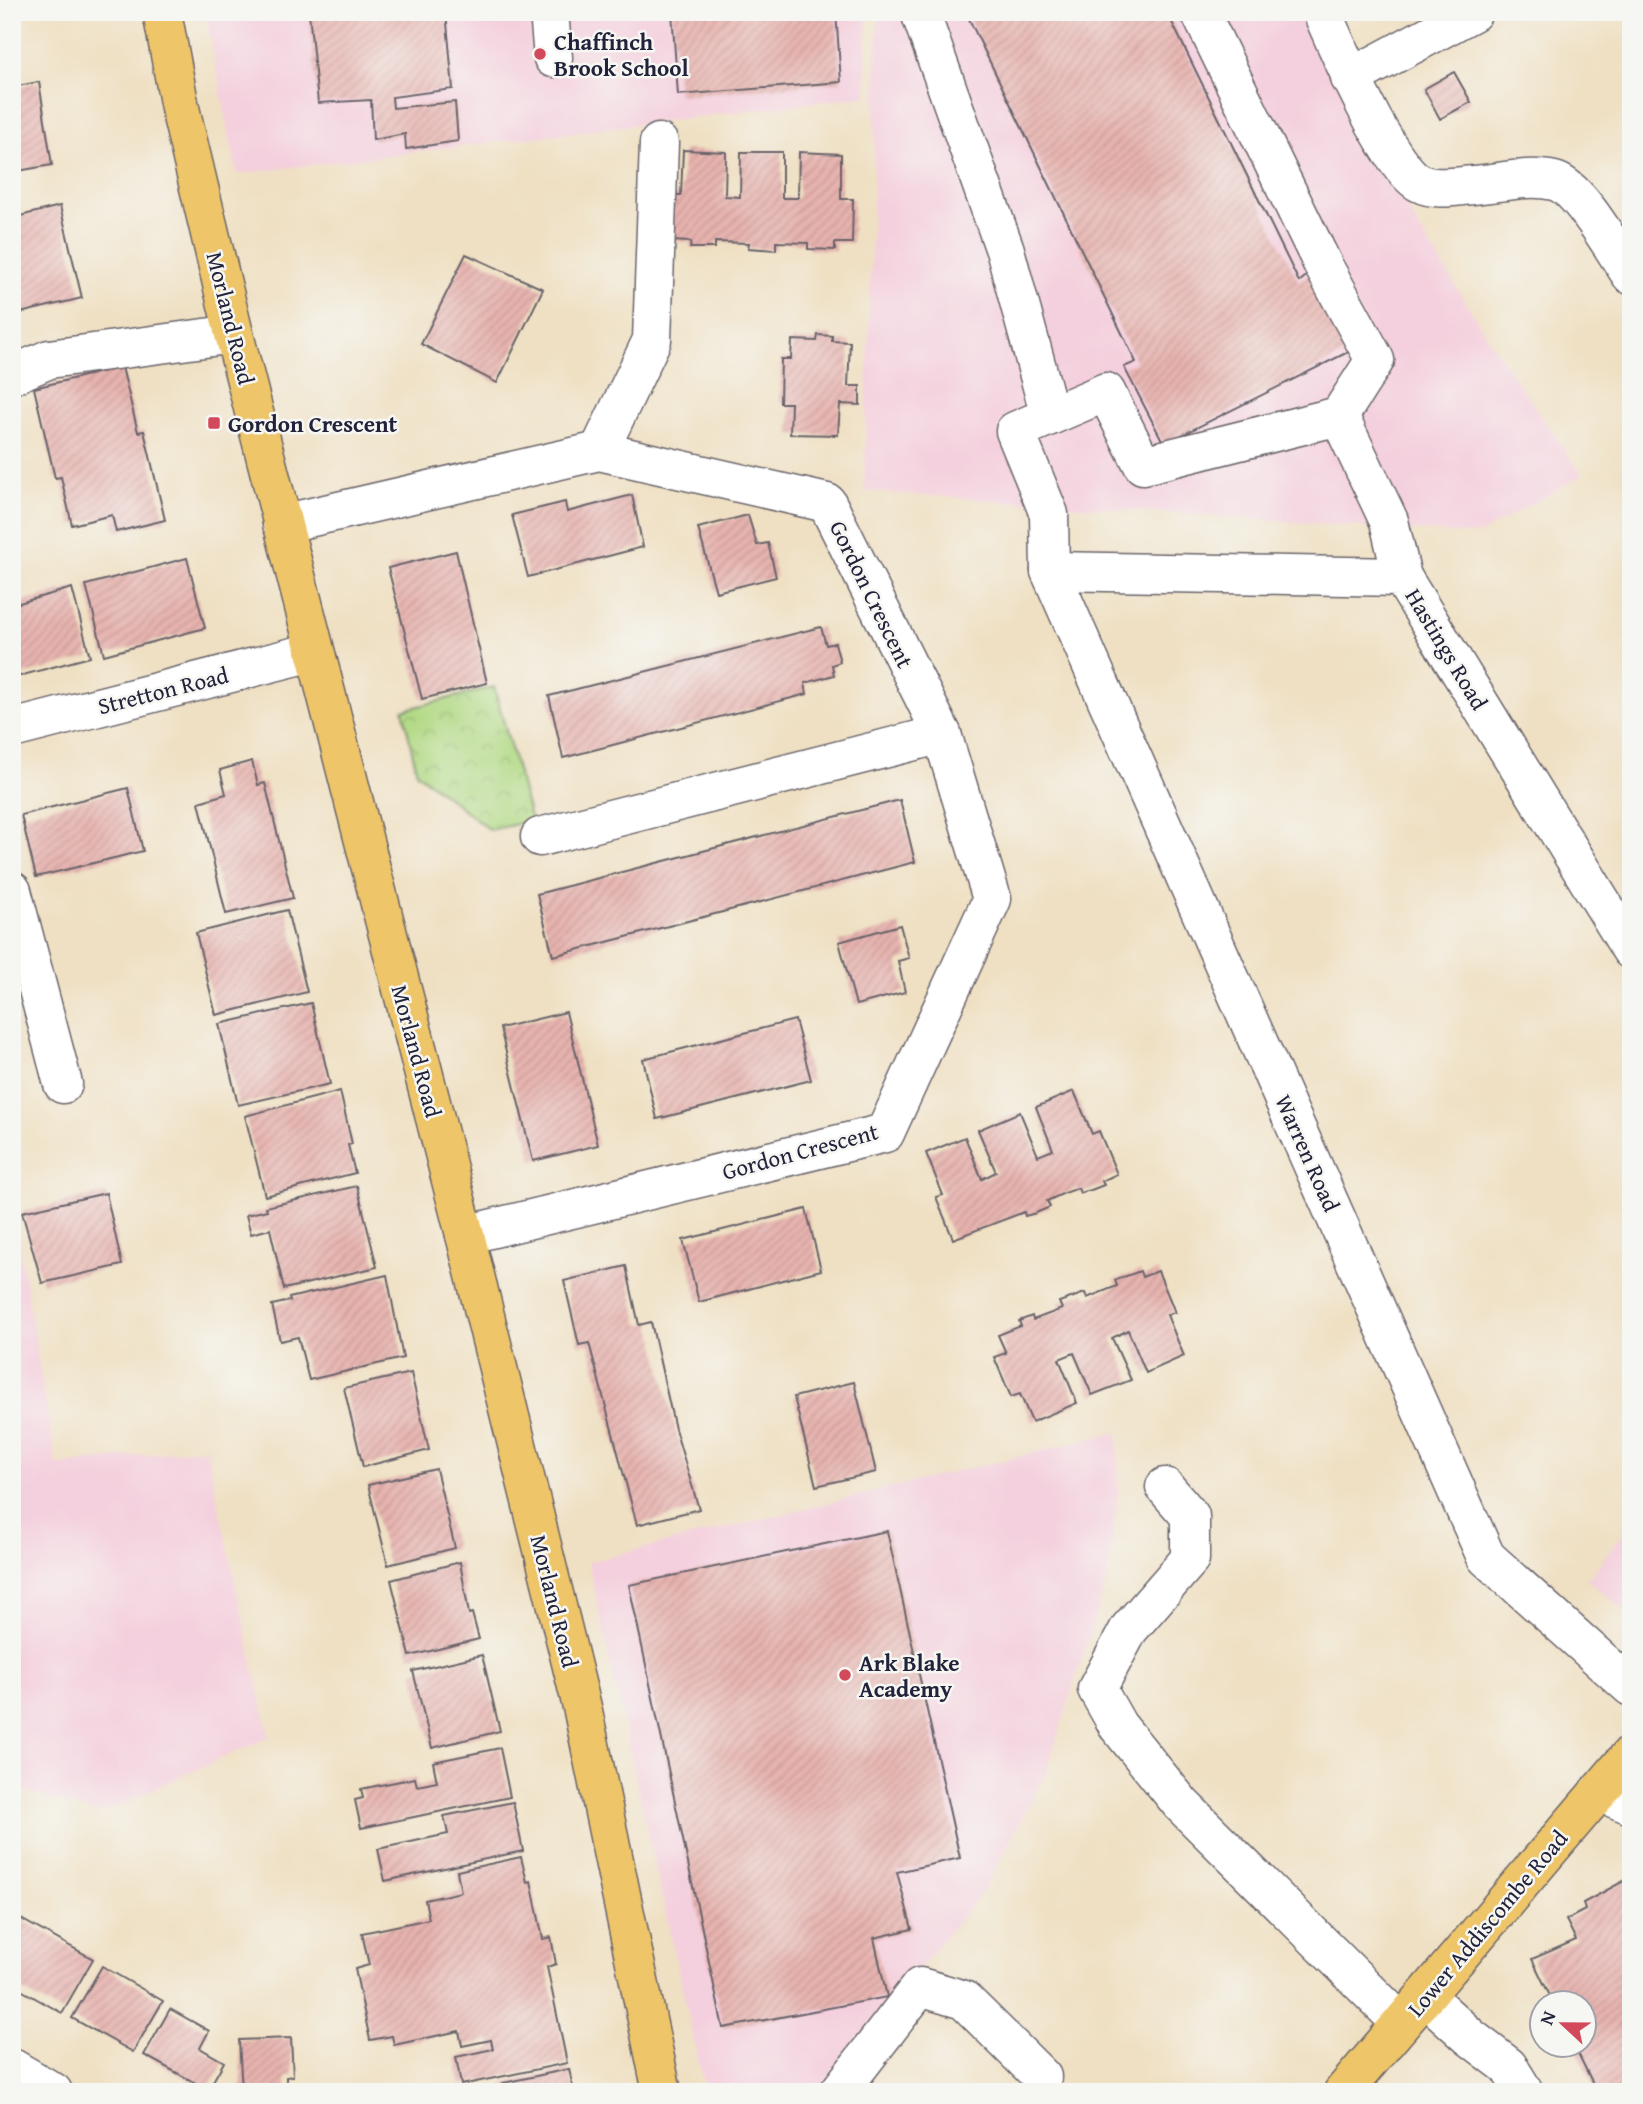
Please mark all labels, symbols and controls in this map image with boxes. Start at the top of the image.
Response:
place label: Chaffinch Brook School [554,25,689,84]
marker: Chaffinch Brook School [532,46,548,62]
street label: Morland Road [199,248,264,389]
place label: Gordon Crescent [228,407,398,440]
marker: Gordon Crescent [206,415,222,431]
street label: Gordon Crescent [822,515,922,673]
street label: Hastings Road [1398,582,1497,717]
street label: Stretton Road [94,658,232,722]
street label: Morland Road [383,981,451,1122]
street label: Warren Road [1267,1089,1349,1217]
street label: Gordon Crescent [718,1114,882,1188]
street label: Morland Road [523,1531,588,1672]
place label: Ark Blake Academy [859,1646,959,1705]
marker: Ark Blake Academy [837,1667,853,1683]
street label: Lower Addiscombe Road [1399,1822,1575,2023]
north arrow [1528,1988,1598,2058]
text: N [1532,2006,1563,2029]

